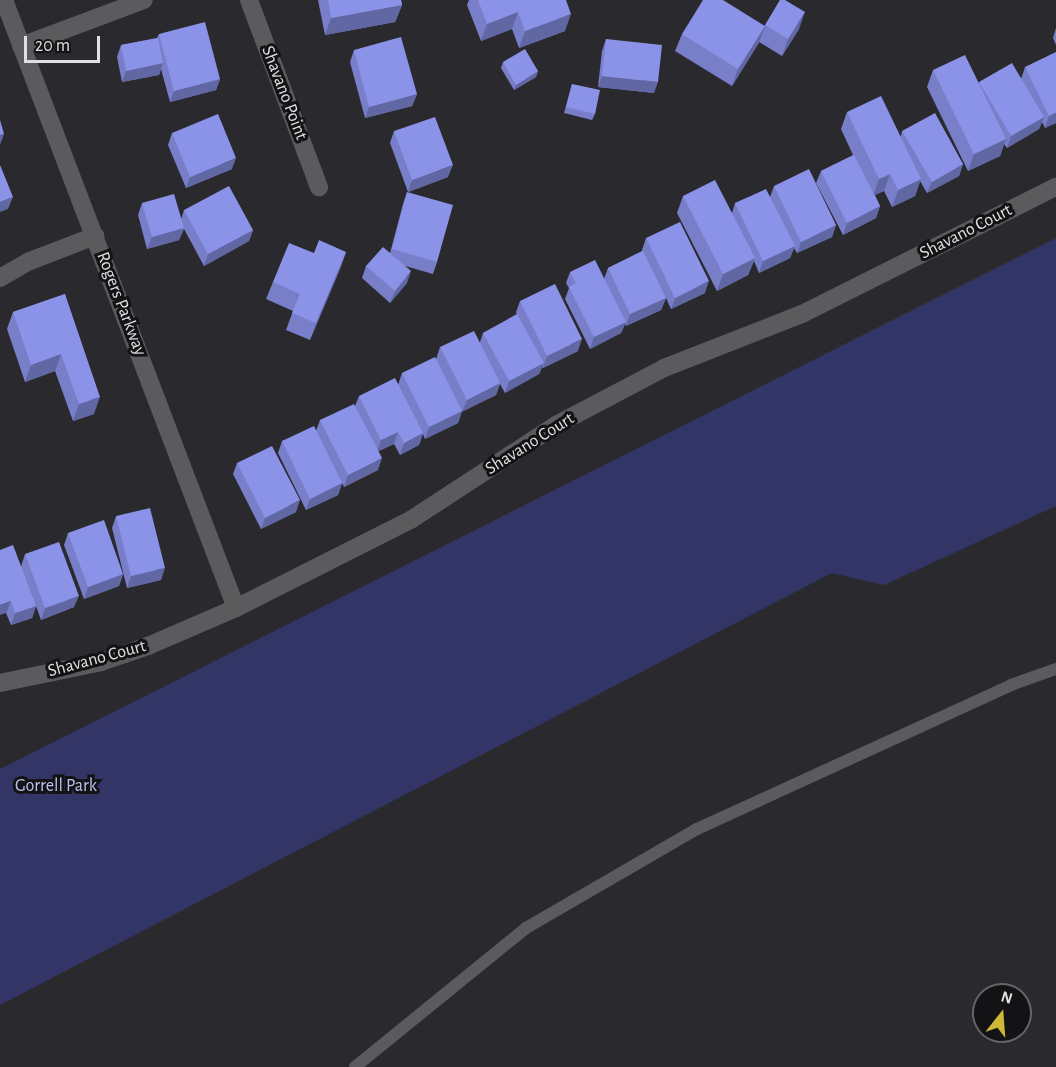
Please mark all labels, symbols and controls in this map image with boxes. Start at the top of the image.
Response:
scale bar [27,24,104,62]
text: 20 m [35,37,70,55]
street label: Shavano Point [256,43,312,143]
street label: Shavano Court [916,200,1016,264]
street label: Rogers Parkway [91,249,151,359]
street label: Shavano Court [482,408,578,480]
street label: Shavano Court [46,636,148,682]
park label: Gorrell Park [15,775,97,797]
north arrow [972,983,1032,1043]
text: N [999,988,1014,1007]

